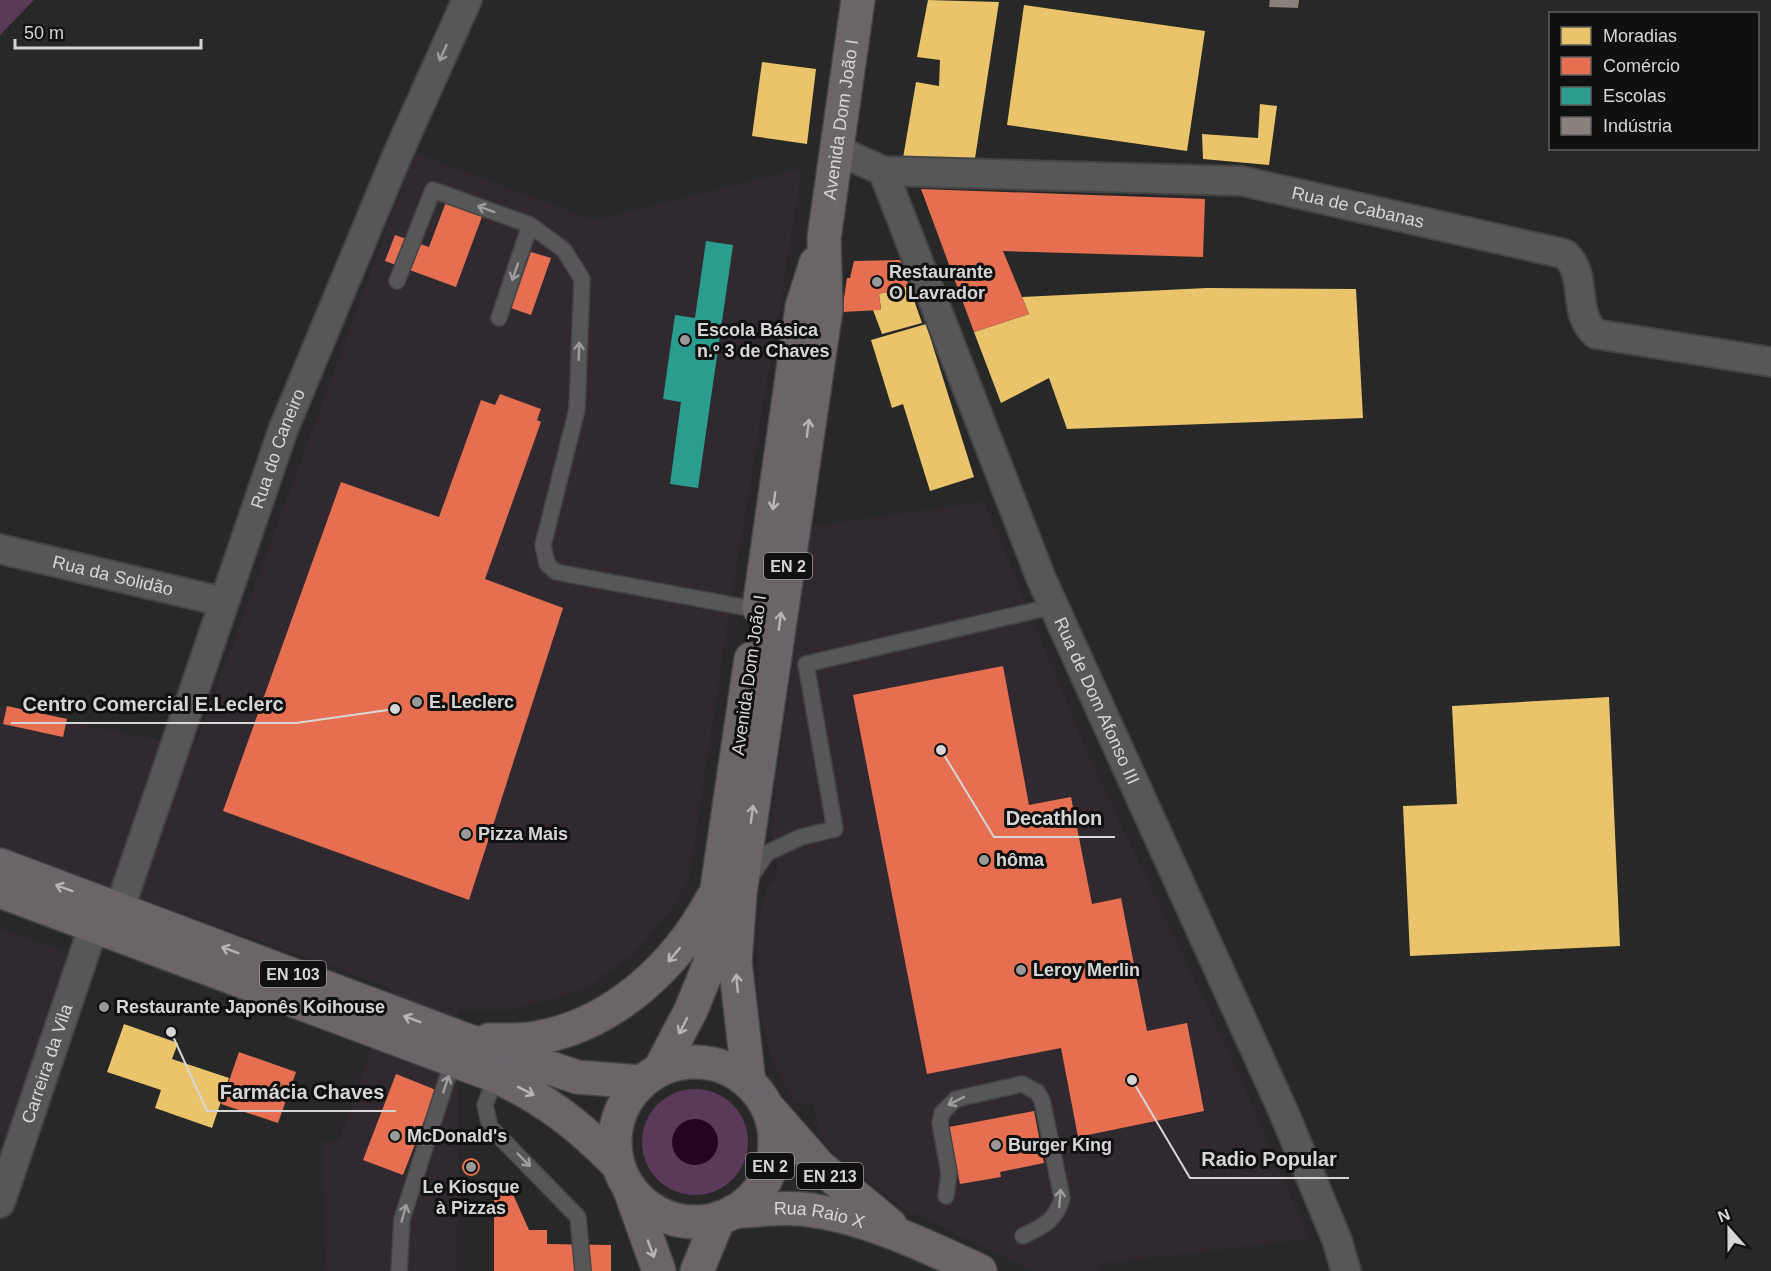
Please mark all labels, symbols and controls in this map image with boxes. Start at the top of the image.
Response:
scale bar [15,12,201,50]
legend [1549,12,1759,150]
text: 50 m [24,23,64,43]
text: Moradias [1603,26,1677,46]
street label: Avenida Dom João I [820,38,862,201]
one-way arrow [437,44,448,62]
text: Comércio [1603,56,1680,76]
text: Escolas [1603,86,1666,106]
text: Indústria [1603,116,1673,136]
street label: Rua de Cabanas [1290,183,1426,232]
one-way arrow [477,203,496,214]
one-way arrow [508,262,519,281]
place label: Restaurante O Lavrador [889,262,993,303]
marker: Restaurante O Lavrador [870,275,884,289]
place label: Escola Básica n.º 3 de Chaves [697,320,830,361]
marker: Escola Básica n.º 3 de Chaves [678,333,692,347]
one-way arrow [574,341,585,361]
street label: Rua do Caneiro [247,386,309,511]
one-way arrow [803,419,814,438]
one-way arrow [769,491,780,511]
street label: Rua da Solidão [51,552,175,600]
road number: EN 2 [764,553,812,579]
street label: Avenida Dom João I [728,594,770,756]
one-way arrow [775,612,786,631]
street label: Rua de Dom Afonso III [1050,614,1143,787]
callout: Centro Comercial E.Leclerc [11,685,296,723]
place label: E. Leclerc [429,692,514,712]
text: Centro Comercial E.Leclerc [22,693,284,715]
marker: E. Leclerc [410,695,424,709]
callout: Decathlon [994,799,1115,837]
one-way arrow [746,805,757,824]
text: Decathlon [1006,807,1102,829]
place label: Pizza Mais [478,824,568,844]
marker: Pizza Mais [459,827,473,841]
place label: hôma [996,850,1045,870]
marker: hôma [977,853,991,867]
one-way arrow [55,881,74,892]
one-way arrow [221,943,239,954]
one-way arrow [667,947,681,962]
place label: Leroy Merlin [1033,960,1140,980]
road number: EN 103 [260,961,326,987]
marker: Leroy Merlin [1014,963,1028,977]
one-way arrow [731,973,742,993]
place label: Restaurante Japonês Koihouse [116,997,385,1017]
street label: Carreira da Vila [18,1000,77,1126]
marker: Restaurante Japonês Koihouse [97,1000,111,1014]
one-way arrow [403,1013,422,1024]
one-way arrow [677,1016,688,1034]
callout: Farmácia Chaves [207,1073,396,1111]
one-way arrow [441,1075,452,1094]
text: Farmácia Chaves [220,1081,384,1103]
one-way arrow [517,1086,535,1097]
one-way arrow [948,1096,966,1108]
place label: McDonald's [407,1126,507,1146]
marker: McDonald's [388,1129,402,1143]
place label: Burger King [1008,1135,1112,1155]
marker: Burger King [989,1138,1003,1152]
callout: Radio Popular [1190,1140,1349,1178]
text: Radio Popular [1201,1148,1337,1170]
one-way arrow [516,1153,531,1168]
road number: EN 2 [746,1153,794,1179]
marker: Le Kiosque à Pizzas [464,1160,478,1174]
road number: EN 213 [797,1163,863,1189]
place label: Le Kiosque à Pizzas [422,1177,520,1218]
one-way arrow [1055,1188,1066,1208]
street label: Rua Raio X [774,1198,867,1232]
north arrow [1699,1199,1759,1259]
one-way arrow [399,1204,410,1223]
text: N [1715,1205,1732,1225]
one-way arrow [647,1239,658,1258]

